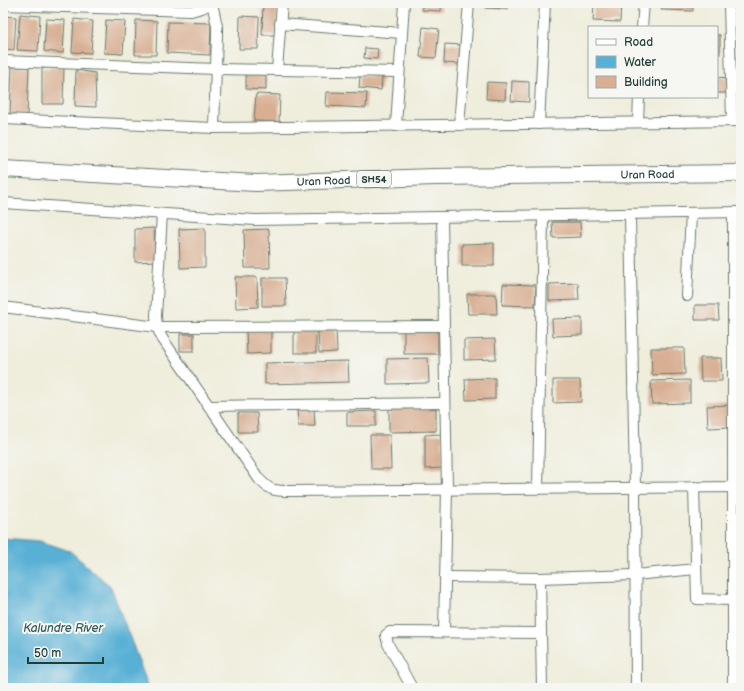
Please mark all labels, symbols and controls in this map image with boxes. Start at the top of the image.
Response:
legend [588,26,718,98]
text: Road [624,35,653,50]
text: Water [624,55,656,70]
text: Building [624,75,668,90]
street label: Uran Road [620,168,675,182]
road number: SH54 [357,171,391,187]
street label: Uran Road [296,174,351,189]
water label: Kalundre River [23,621,104,636]
scale bar [28,639,103,665]
text: 50 m [34,646,61,661]

